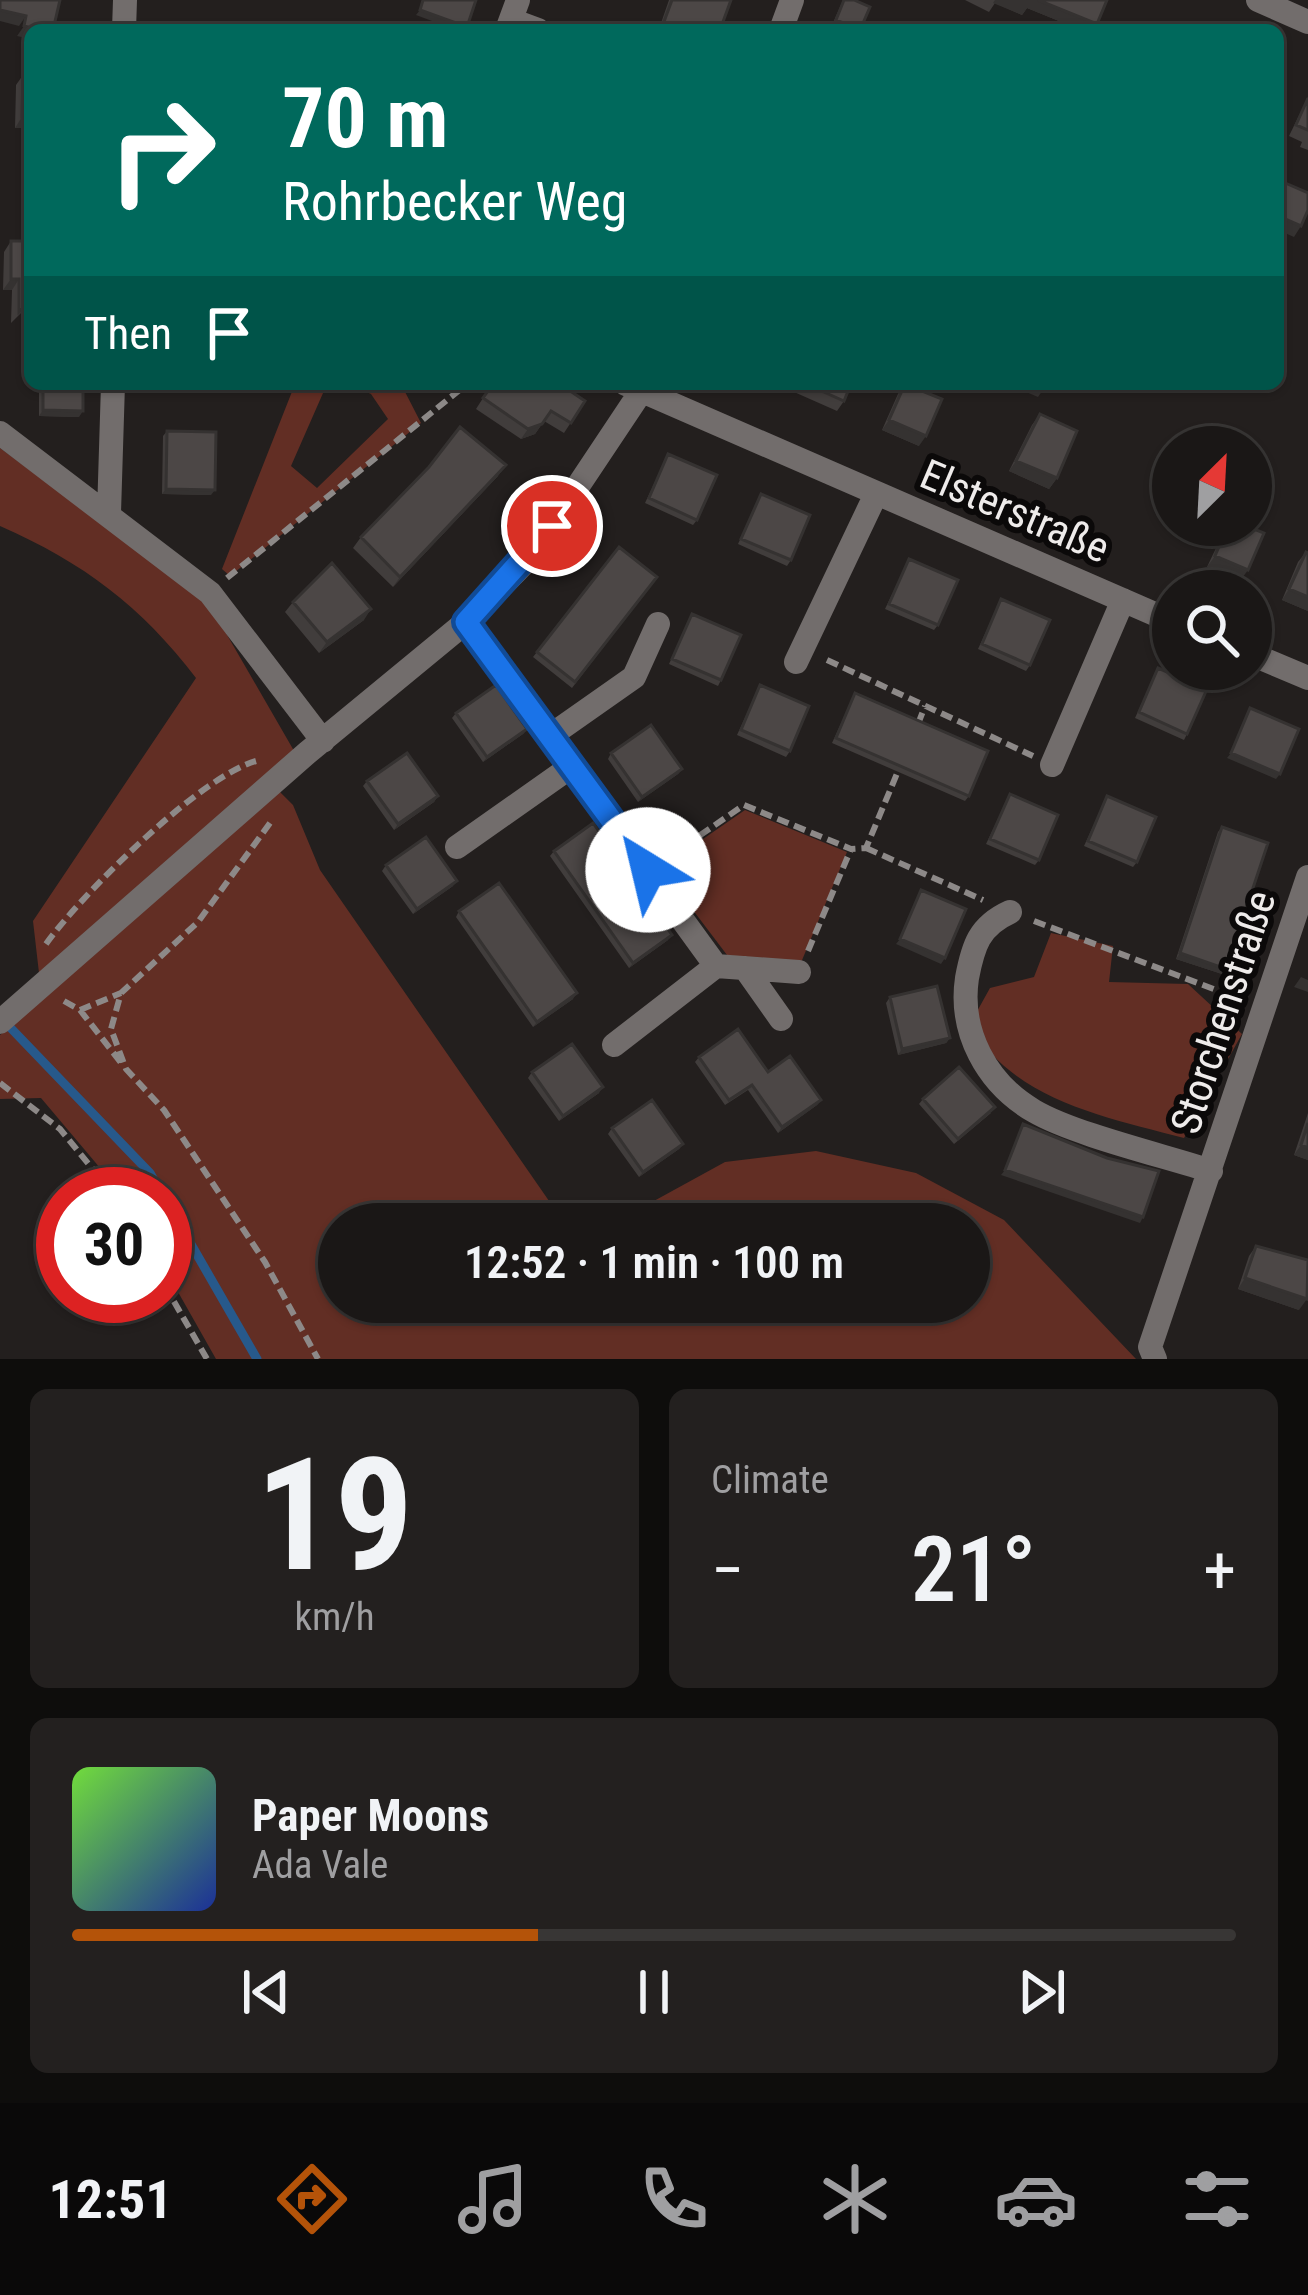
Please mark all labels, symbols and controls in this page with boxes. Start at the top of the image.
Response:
text: 70 m [282,69,449,168]
icon: right [84,72,240,228]
text: Rohrbecker Weg [282,170,627,233]
icon: arrive [196,300,262,366]
text: Then [84,307,172,360]
north arrow [1152,426,1272,546]
map controls [1152,426,1272,690]
street label: Elsterstraße [913,449,1117,573]
pin [501,475,603,577]
icon: arrive [519,493,585,559]
button: search [1152,570,1272,690]
position arrow [585,807,711,933]
street label: Storchenstraße [1161,884,1285,1140]
speed limit sign: 30 [36,1167,192,1323]
text: 12:52 · 1 min · 100 m [464,1236,844,1289]
text: 19 [256,1424,413,1607]
text: Climate [711,1457,829,1503]
text: 21° [911,1518,1036,1623]
text: − [711,1532,744,1609]
text: + [1203,1532,1236,1609]
text: km/h [294,1594,375,1640]
text: Paper Moons [252,1789,489,1842]
text: Ada Vale [252,1842,388,1888]
icon: previous [233,1959,299,2025]
icon: pause [621,1959,687,2025]
icon: next [1009,1959,1075,2025]
icon: directions [270,2157,354,2241]
icon: music [451,2157,535,2241]
icon: phone [632,2157,716,2241]
icon: climate [813,2157,897,2241]
icon: car [994,2157,1078,2241]
icon: filters [1175,2157,1259,2241]
text: 12:51 [49,2168,173,2231]

